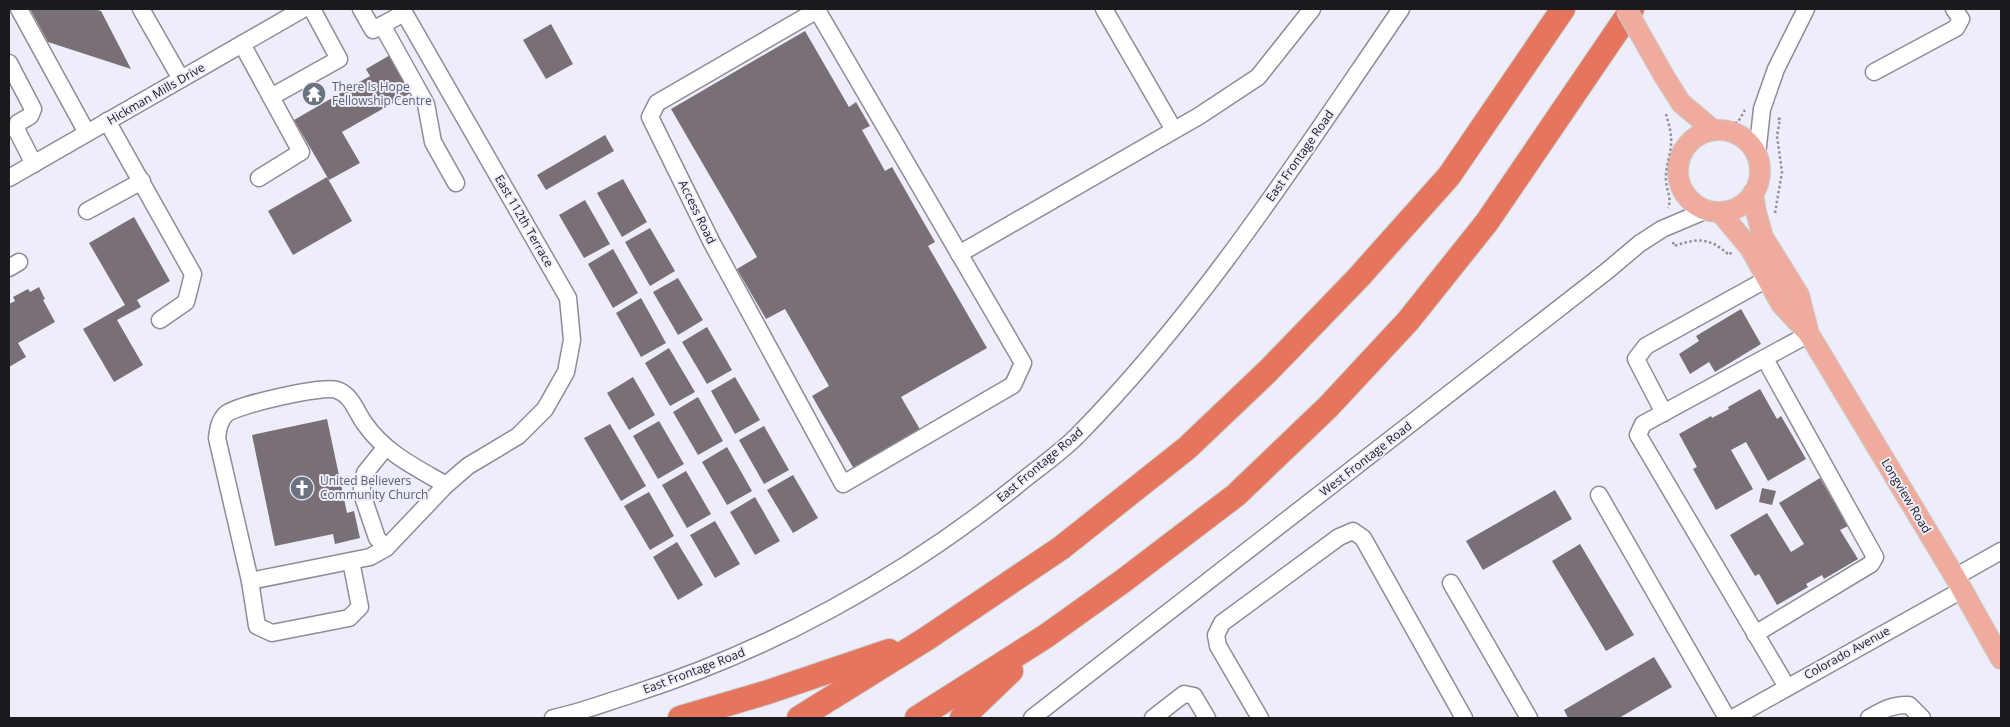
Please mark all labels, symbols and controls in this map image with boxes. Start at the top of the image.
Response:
street label: Hickman Mills Drive [104,59,208,128]
place label: There Is Hope Fellowship Centre [332,78,432,109]
temple icon: There Is Hope Fellowship Centre [301,81,327,107]
street label: East Frontage Road [1262,107,1338,205]
street label: East 112th Terrace [491,171,558,270]
street label: Access Road [675,177,720,247]
street label: West Frontage Road [1316,417,1415,500]
street label: East Frontage Road [993,423,1087,506]
street label: Longview Road [1877,455,1935,536]
place label: United Believers Community Church [320,472,428,503]
church icon: United Believers Community Church [289,475,315,501]
street label: Colorado Avenue [1801,622,1893,683]
street label: East Frontage Road [640,643,747,698]

